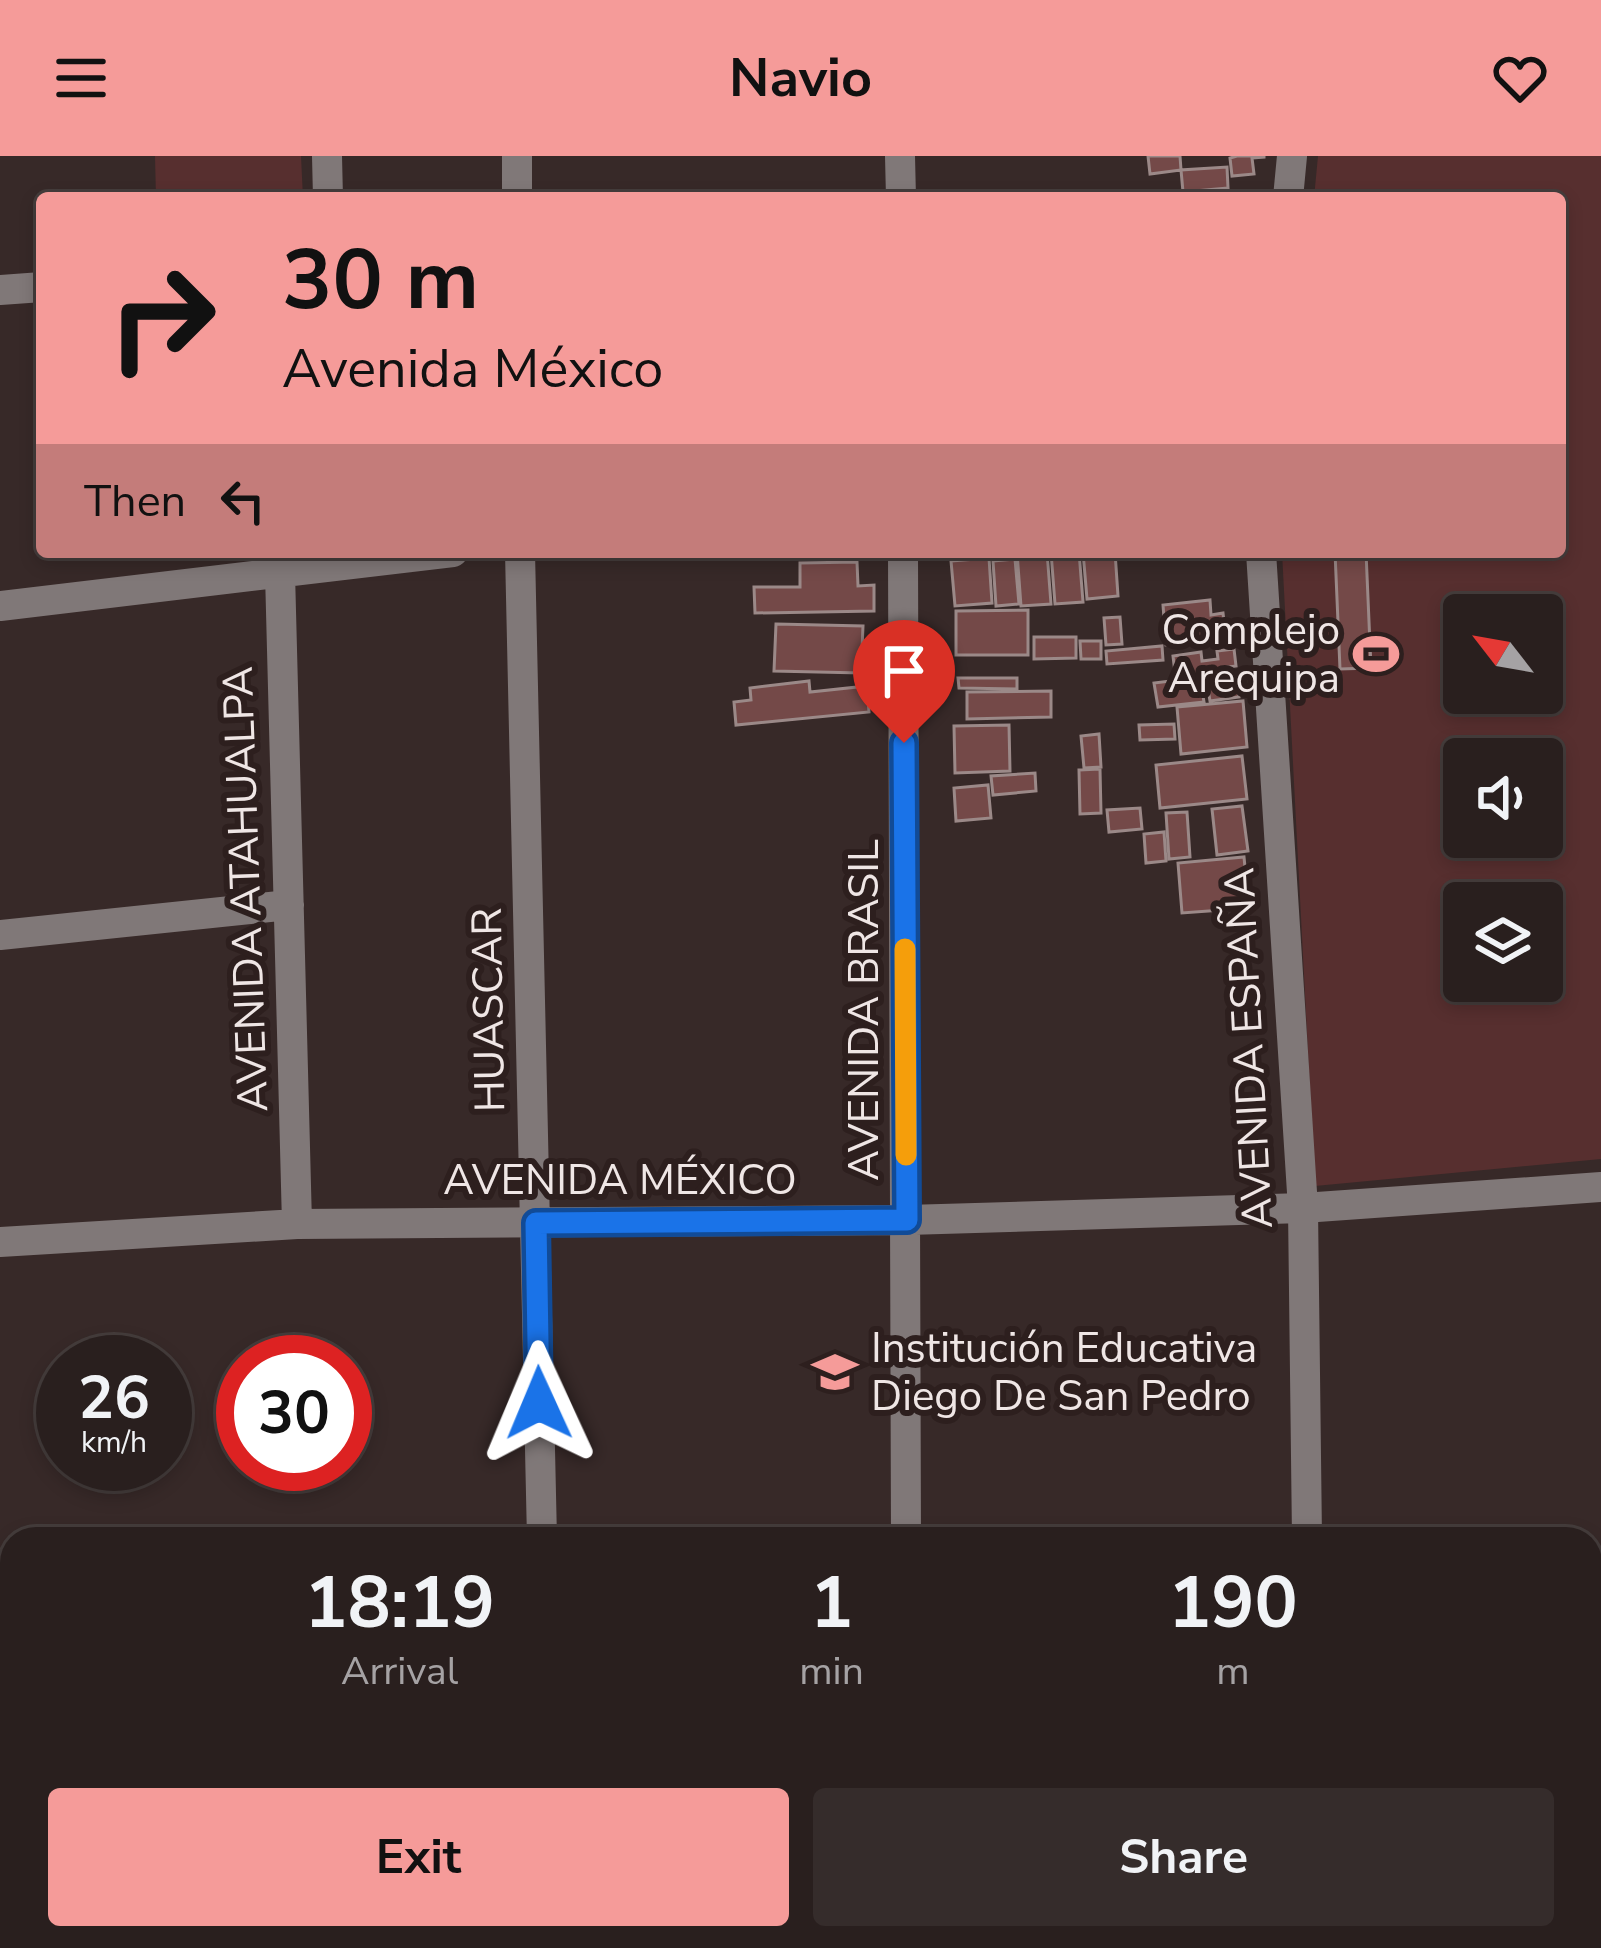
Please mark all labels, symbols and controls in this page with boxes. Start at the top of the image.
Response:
text: Navio [729,41,872,115]
icon: menu [48,45,114,111]
icon: heart [1487,45,1553,111]
text: 30 m [282,223,479,338]
icon: right [84,240,240,396]
text: Avenida México [282,332,663,406]
icon: left [210,468,276,534]
text: Then [84,471,186,532]
north arrow [1443,594,1563,714]
map controls [1443,594,1563,1002]
place label: Complejo Arequipa [1162,602,1340,707]
pin [853,620,955,743]
sports icon: Complejo Arequipa [1351,629,1401,679]
icon: arrive [871,638,937,704]
street label: AVENIDA ATAHUALPA [210,665,282,1113]
button: sound [1443,738,1563,858]
street label: AVENIDA BRASIL [836,839,893,1181]
street label: AVENIDA ESPAÑA [1211,866,1287,1230]
button: layers [1443,882,1563,1002]
street label: HUASCAR [459,907,519,1113]
street label: AVENIDA MÉXICO [443,1152,797,1209]
place label: Institución Educativa Diego De San Pedro [871,1320,1257,1425]
speed limit sign: 30 [216,1335,372,1491]
position arrow [476,1340,602,1466]
school or university icon: Institución Educativa Diego De San Pedro [810,1347,860,1397]
text: 26 [78,1357,150,1439]
text: km/h [81,1422,147,1463]
text: 18:19 [304,1554,495,1652]
text: 1 [810,1554,853,1652]
text: 190 [1168,1554,1298,1652]
text: Arrival [341,1645,458,1698]
text: min [799,1645,864,1698]
text: m [1216,1645,1250,1698]
button: Exit [48,1788,789,1926]
button: Share [813,1788,1554,1926]

